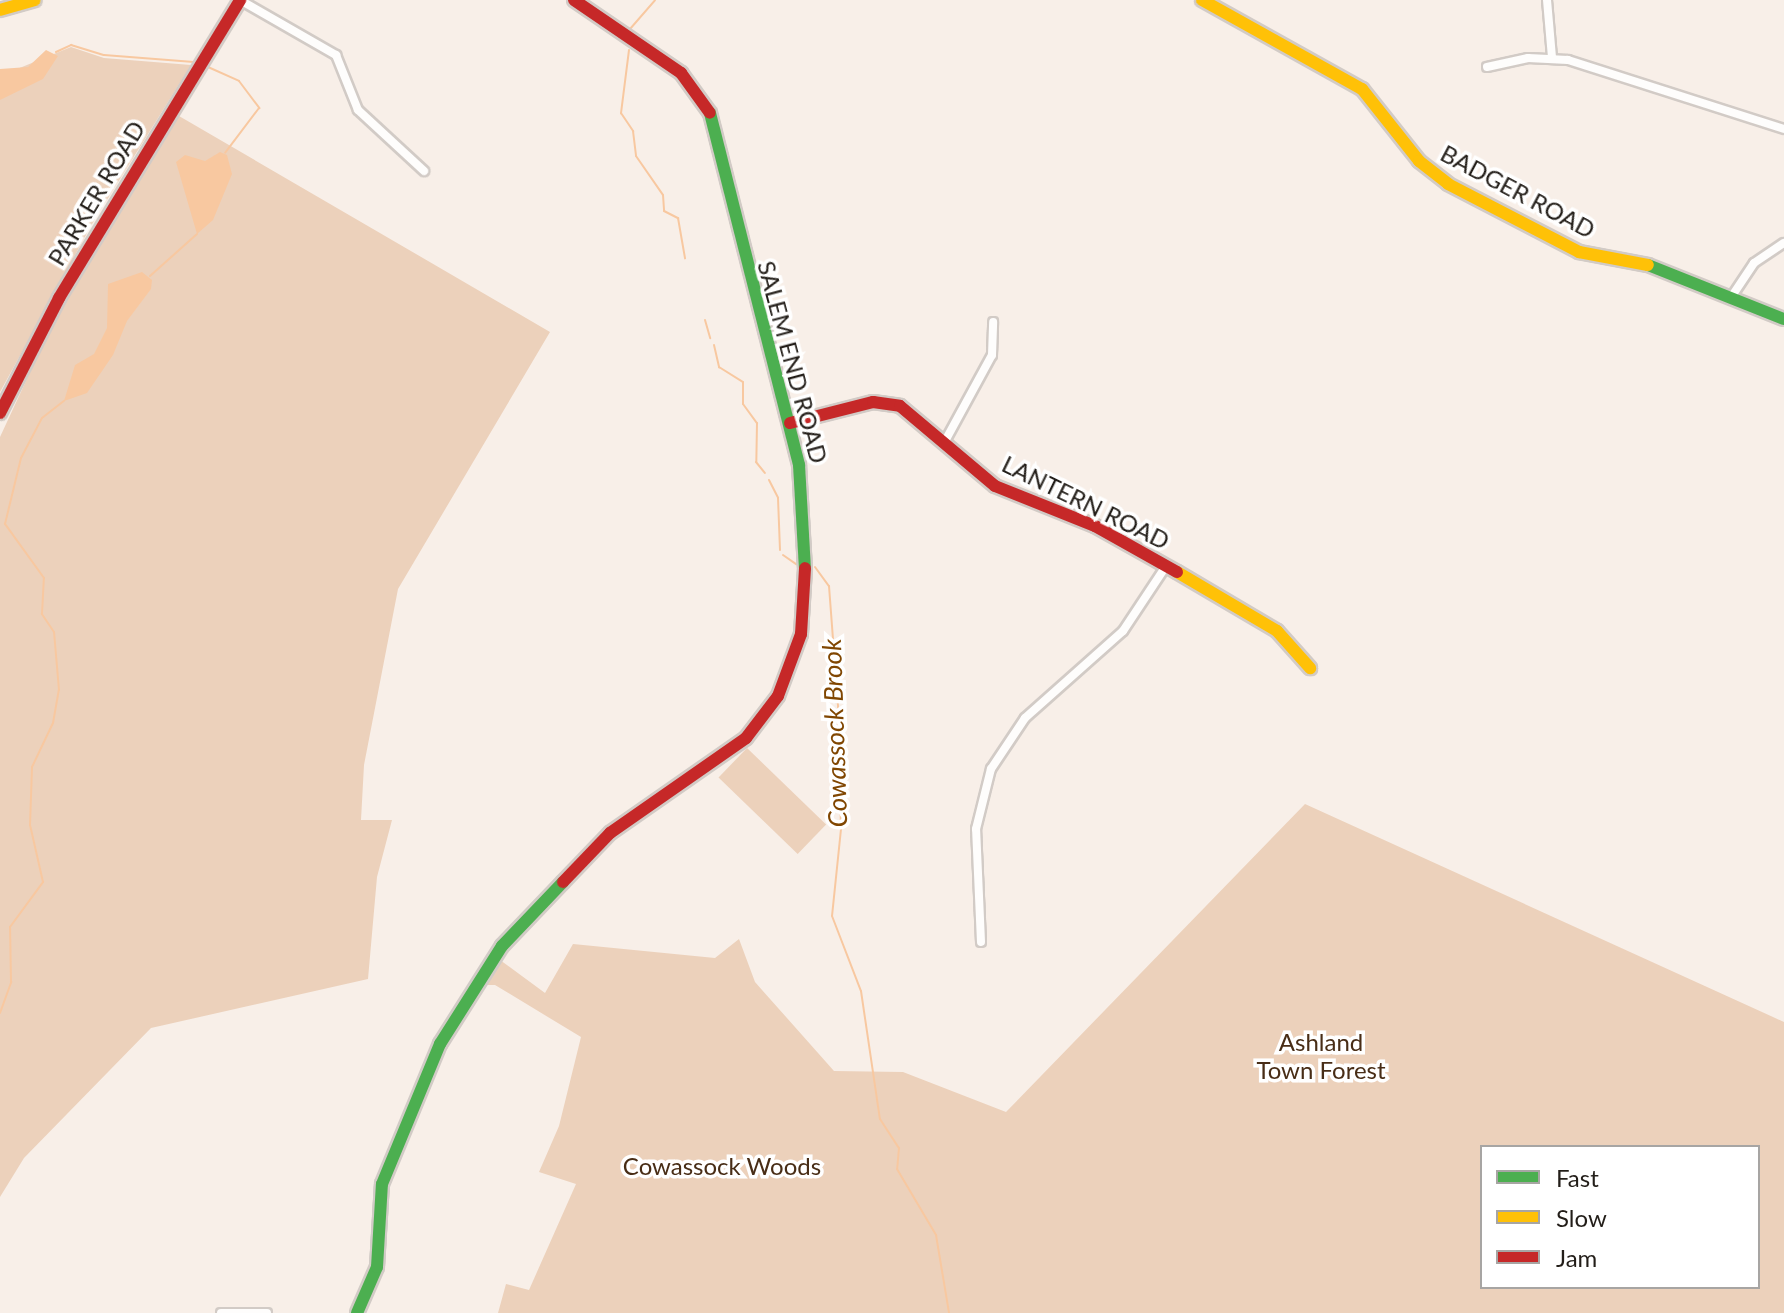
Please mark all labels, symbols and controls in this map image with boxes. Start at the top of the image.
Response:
street label: PARKER ROAD [42,115,150,271]
street label: BADGER ROAD [1436,138,1600,244]
street label: SALEM END ROAD [752,258,834,466]
street label: LANTERN ROAD [998,449,1174,555]
water label: Cowassock Brook [816,638,854,828]
park label: Ashland Town Forest [1256,1028,1386,1084]
legend [1480,1145,1760,1289]
park label: Cowassock Woods [623,1152,821,1180]
text: Fast [1556,1163,1599,1192]
text: Slow [1556,1203,1607,1232]
text: Jam [1556,1243,1597,1272]

